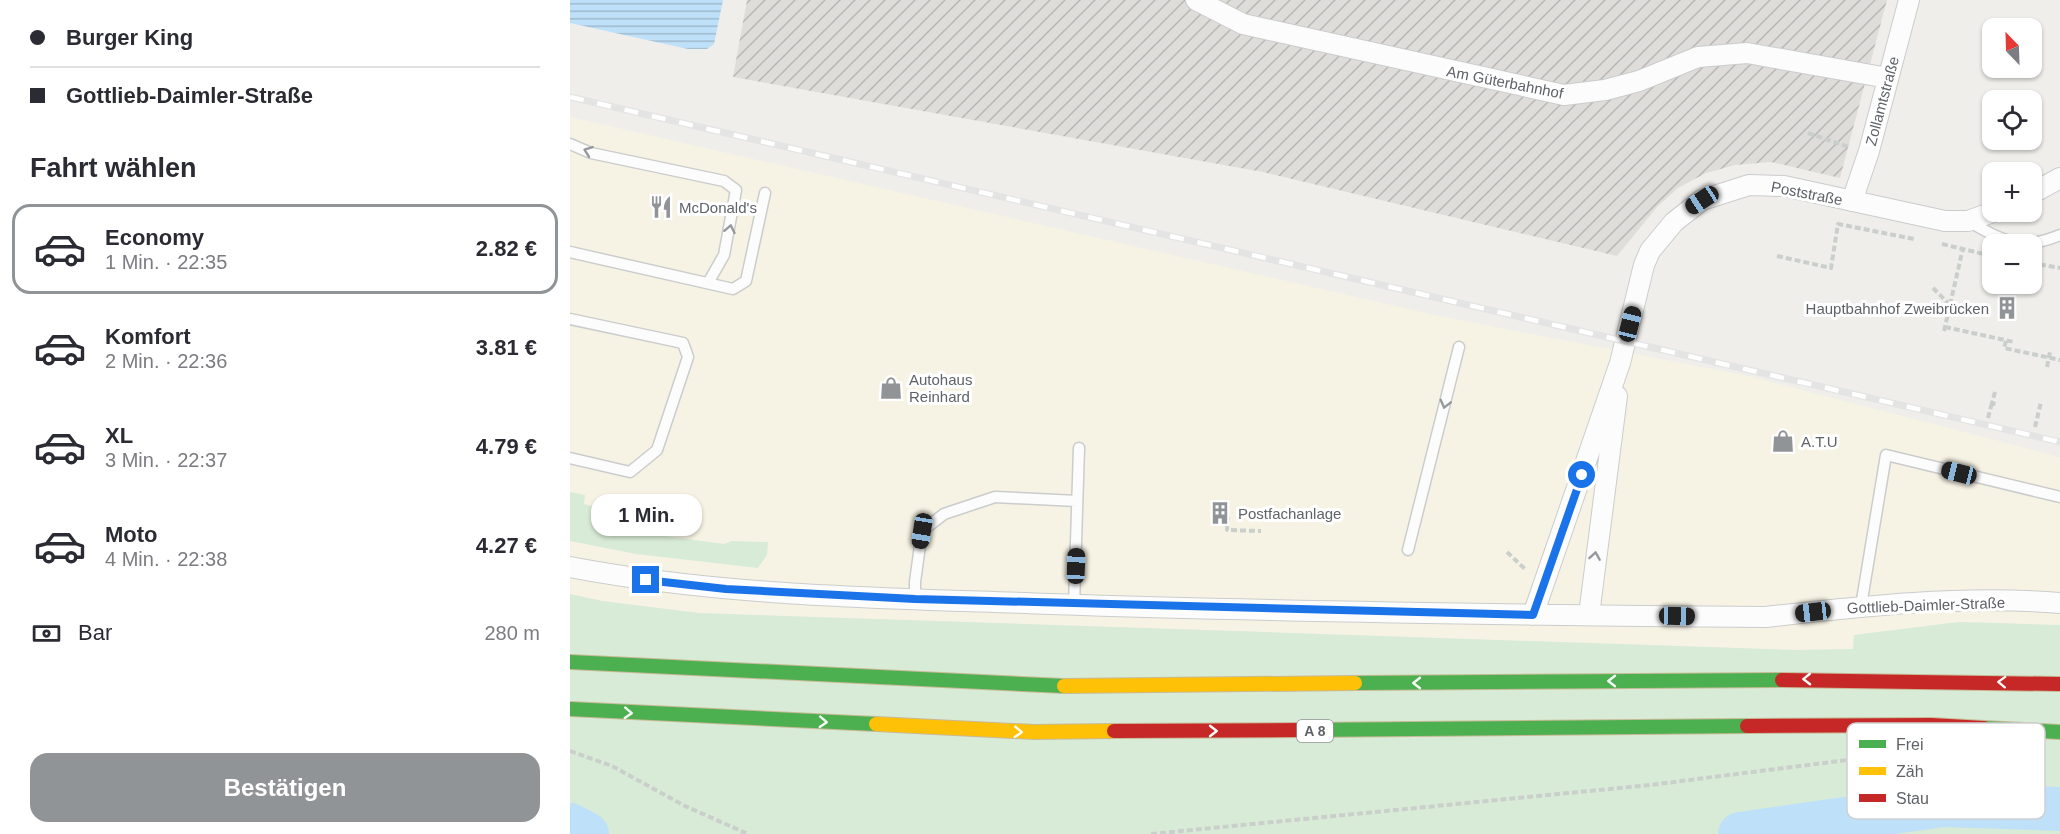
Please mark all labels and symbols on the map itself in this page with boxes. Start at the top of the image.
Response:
north arrow [1982,18,2042,78]
street label: Zollamtstraße [1862,55,1902,147]
street label: Am Güterbahnhof [1445,62,1566,102]
one-way arrow [583,145,593,158]
street label: Poststraße [1770,178,1844,208]
car [1682,183,1722,217]
restaurant icon: McDonald's [648,194,674,220]
place label: McDonald's [679,199,757,216]
one-way arrow [722,224,735,234]
building icon: Hauptbahnhof Zweibrücken [1994,295,2020,321]
place label: Hauptbahnhof Zweibrücken [1806,300,1989,317]
car [1617,304,1643,344]
place label: Autohaus Reinhard [909,371,972,405]
shop icon: Autohaus Reinhard [878,375,904,401]
one-way arrow [1439,399,1452,409]
shop icon: A.T.U [1770,428,1796,454]
place label: A.T.U [1801,433,1838,450]
car [1939,460,1979,486]
route start [1568,461,1595,488]
callout: 1 Min. [590,493,702,535]
building icon: Postfachanlage [1207,500,1233,526]
place label: Postfachanlage [1238,505,1341,522]
car [910,512,934,550]
car [1066,548,1086,584]
one-way arrow [1588,552,1600,561]
route end [632,566,659,593]
street label: Gottlieb-Daimler-Straße [1847,594,2005,616]
car [1794,601,1832,623]
car [1659,607,1695,625]
one-way arrow [1802,673,1811,685]
one-way arrow [1607,675,1616,687]
one-way arrow [1997,676,2006,689]
one-way arrow [1412,677,1421,689]
one-way arrow [624,707,633,720]
one-way arrow [819,716,828,729]
road number: A 8 [1297,720,1333,742]
legend [1847,723,2045,819]
one-way arrow [1013,725,1022,738]
one-way arrow [1208,725,1217,738]
text: Frei [1896,736,1924,753]
text: Zäh [1896,763,1924,780]
text: Stau [1896,790,1929,807]

